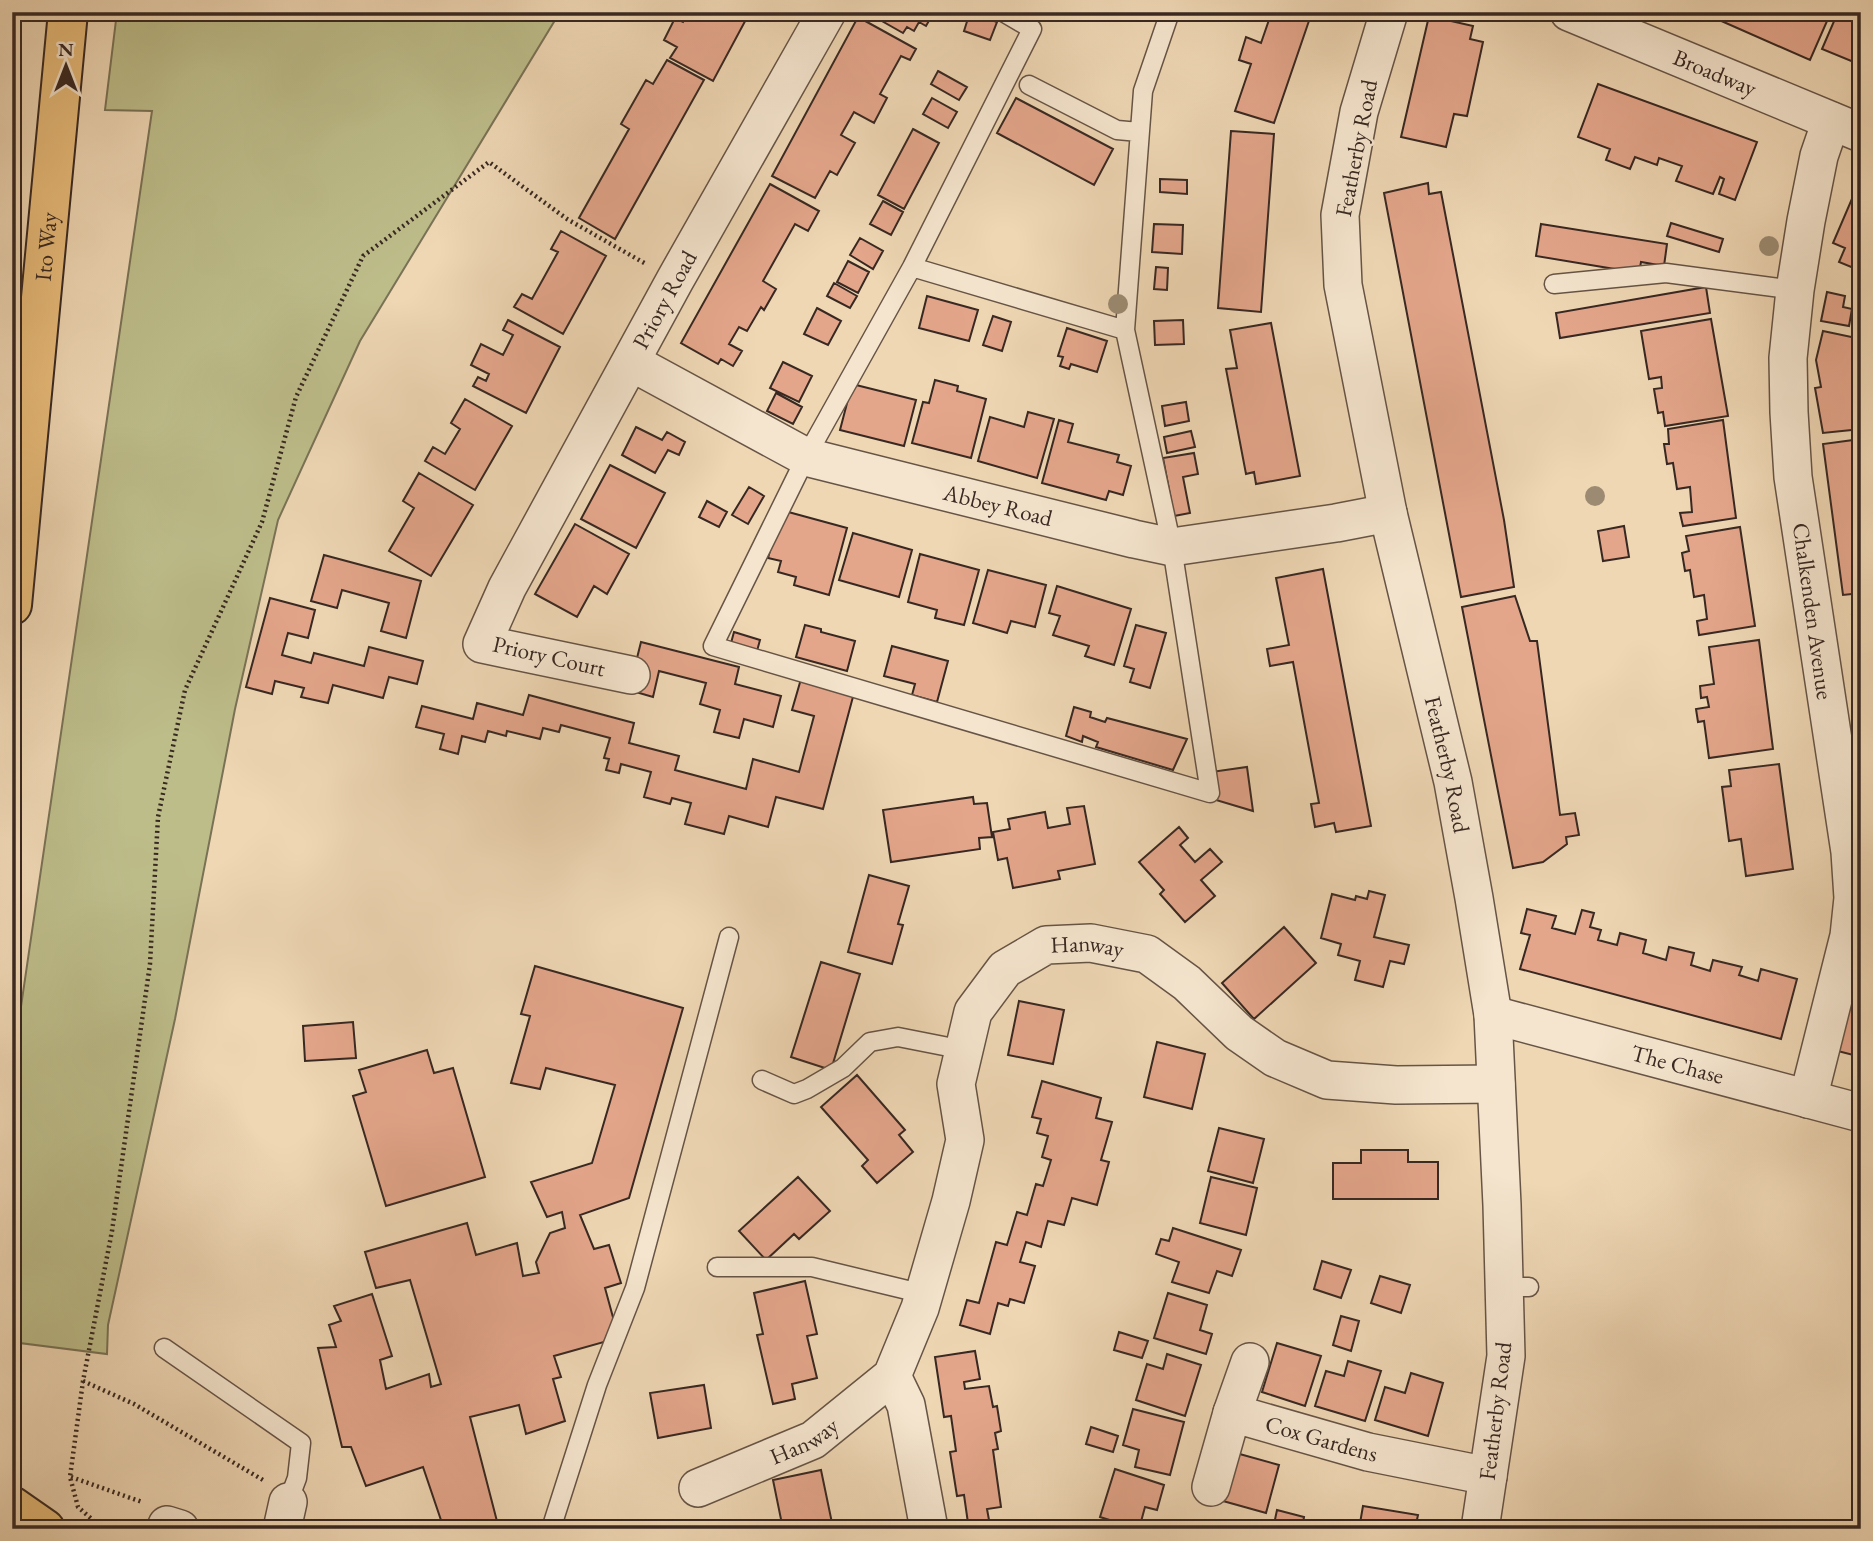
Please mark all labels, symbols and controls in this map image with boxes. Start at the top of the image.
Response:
north arrow [32,32,102,102]
text: N [58,37,74,62]
street label: Broadway [1669,42,1762,103]
street label: Featherby Road [1328,77,1384,219]
street label: Ito Way [28,210,64,282]
street label: Priory Road [625,245,704,354]
street label: Abbey Road [939,477,1056,533]
street label: Chalkenden Avenue [1786,521,1840,701]
street label: Priory Court [490,629,609,684]
street label: Featherby Road [1418,693,1477,835]
street label: Hanway [1050,928,1127,964]
street label: The Chase [1628,1037,1727,1091]
street label: Featherby Road [1472,1340,1518,1482]
street label: Cox Gardens [1262,1408,1380,1469]
street label: Hanway [765,1410,845,1471]

